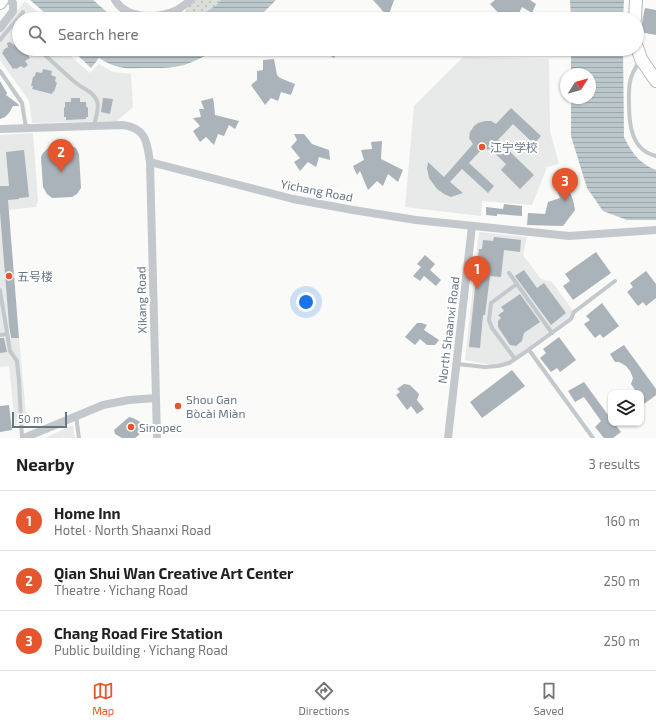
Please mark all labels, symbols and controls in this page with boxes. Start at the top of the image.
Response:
search box [12,12,644,56]
icon: search [26,23,48,45]
text: Search here [58,25,139,43]
north arrow [560,68,596,104]
pin: 2 [48,139,74,172]
place label: 江宁学校 [490,140,538,154]
marker: 江宁学校 [477,142,487,152]
pin: 3 [552,168,578,201]
street label: Yichang Road [280,176,354,204]
pin: 1 [464,256,490,289]
street label: Xikang Road [133,266,149,334]
place label: 五号楼 [17,269,53,283]
marker: 五号楼 [4,271,14,281]
street label: North Shaanxi Road [434,276,462,384]
your location [296,292,316,312]
map controls [608,390,644,426]
button: layers [608,390,644,426]
place label: Shou Gan Bòcài Miàn [186,392,245,420]
marker: Shou Gan Bòcài Miàn [173,401,183,411]
scale bar [12,410,67,429]
text: 50 m [18,412,43,425]
place label: Sinopec [139,420,182,434]
marker: Sinopec [126,422,136,432]
text: Nearby [16,454,74,474]
text: 3 results [589,456,640,472]
text: Home Inn [54,504,121,522]
text: 1 [26,513,32,529]
text: 160 m [605,513,640,529]
text: Hotel · North Shaanxi Road [54,522,211,538]
text: Qian Shui Wan Creative Art Center [54,564,294,582]
text: 2 [25,573,33,589]
text: 250 m [604,573,640,589]
text: Theatre · Yichang Road [54,582,188,598]
text: Chang Road Fire Station [54,624,223,642]
text: 3 [25,633,33,649]
text: 250 m [604,633,640,649]
text: Public building · Yichang Road [54,642,228,658]
tab: Map [92,680,114,717]
tab: Directions [299,680,349,717]
tab: Saved [534,680,564,717]

